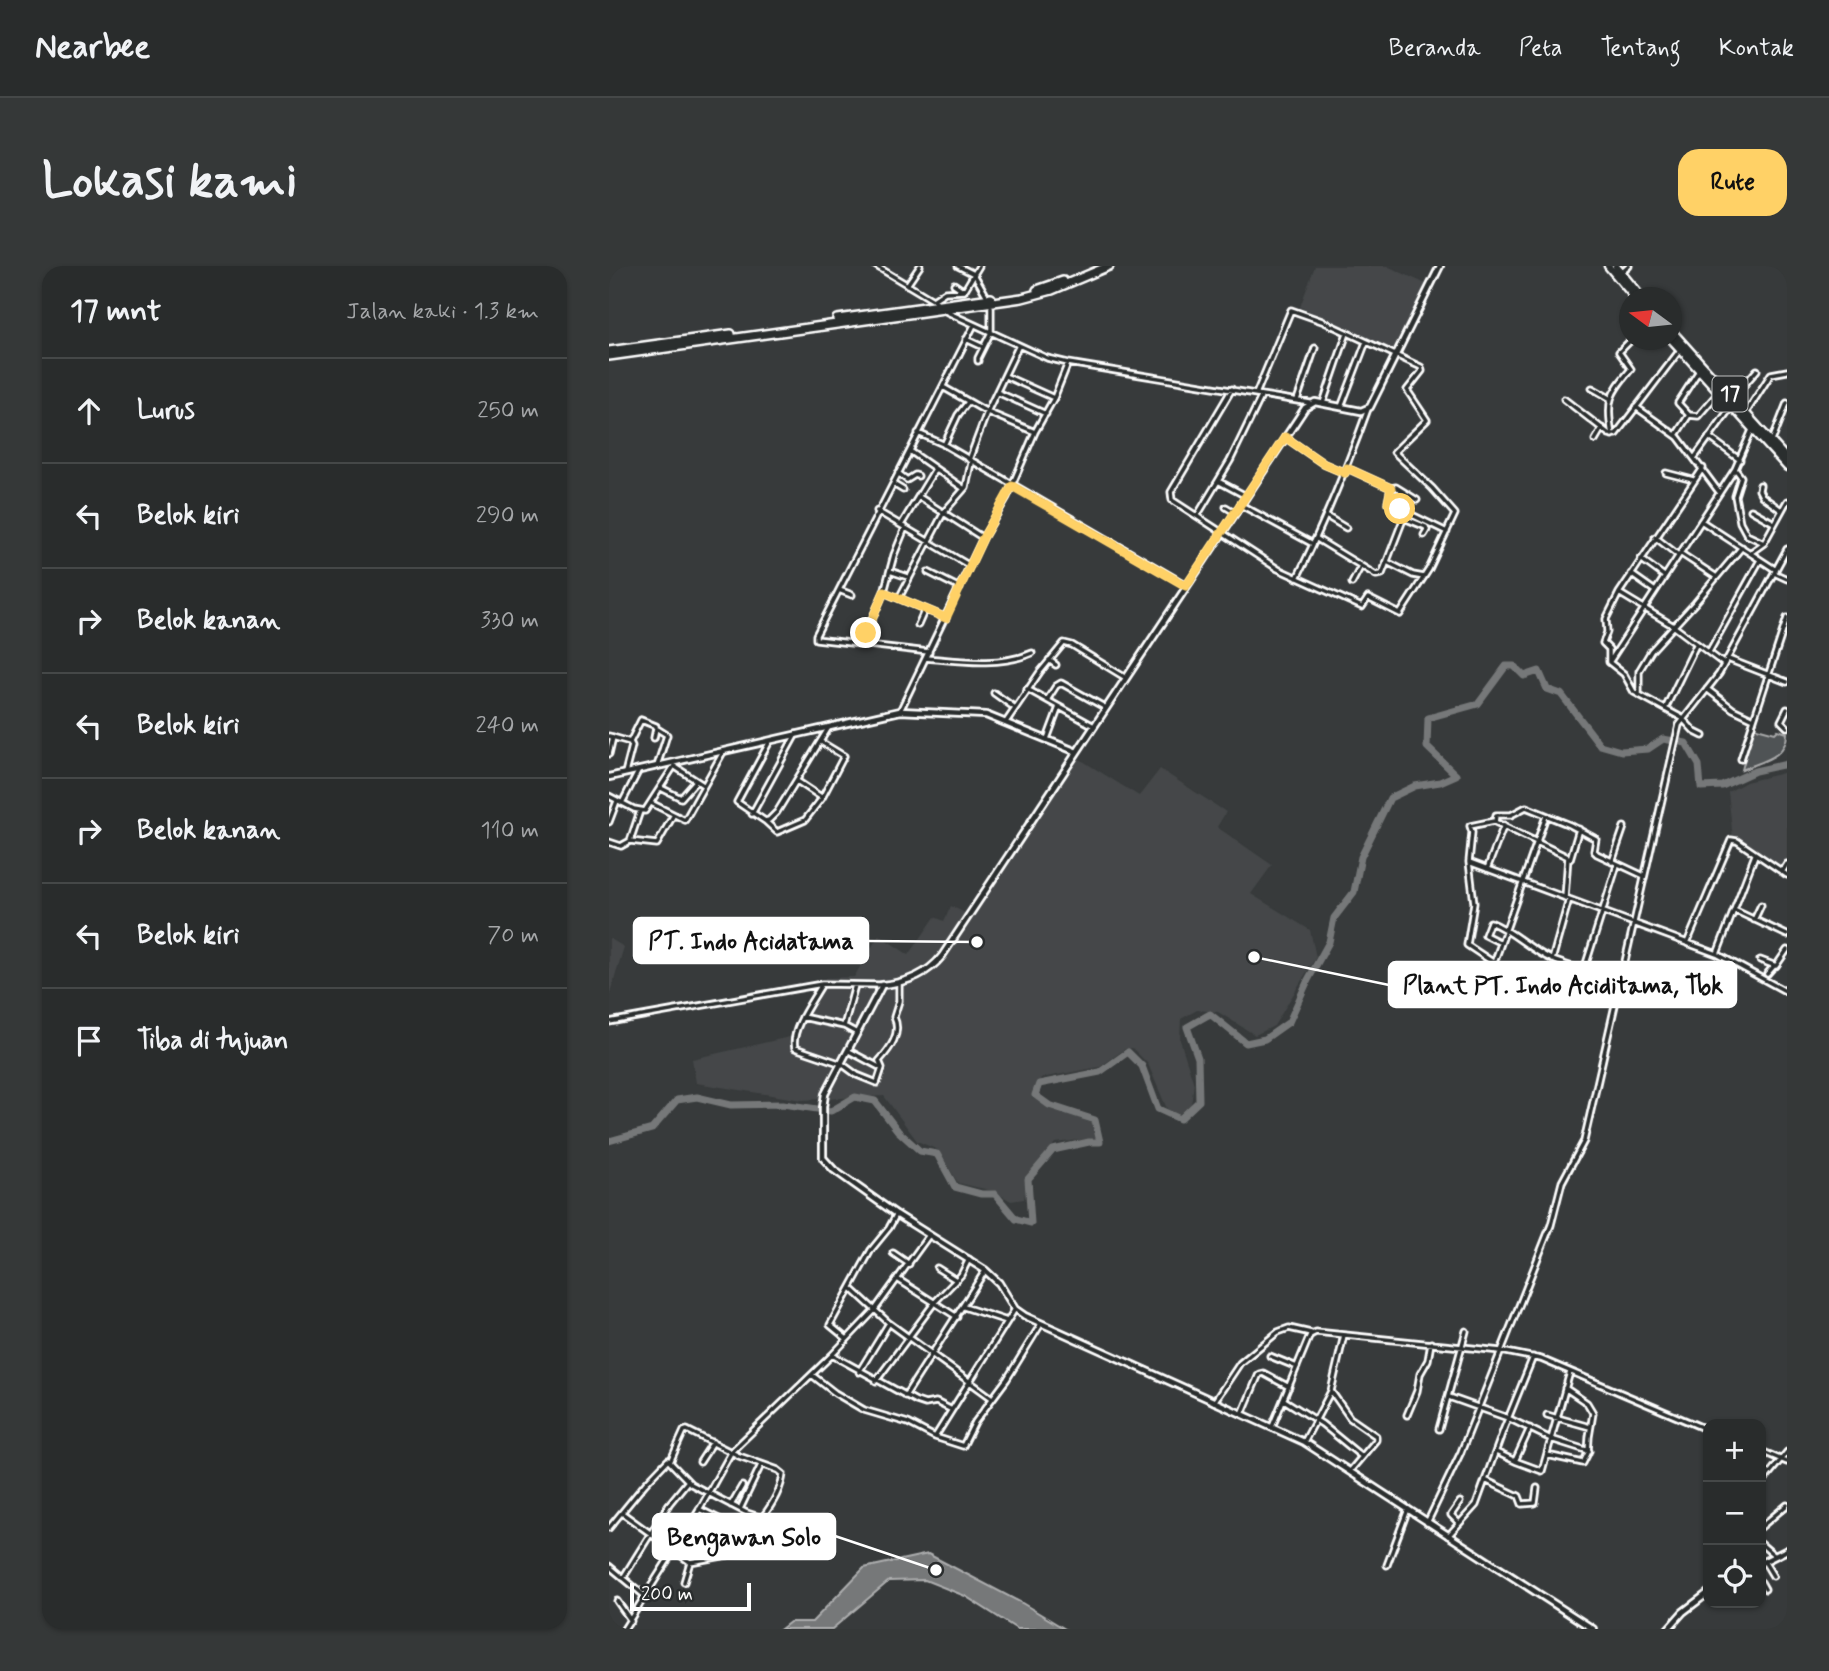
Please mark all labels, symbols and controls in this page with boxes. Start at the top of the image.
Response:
text: Nearbee [35,26,150,70]
text: Beranda [1389,33,1481,64]
text: Peta [1519,33,1562,64]
text: Tentang [1600,33,1681,64]
text: Kontak [1719,33,1794,64]
button: Rute [1678,149,1787,216]
text: Lokasi kami [42,150,297,215]
north arrow [1619,287,1682,350]
text: 17 mnt [70,292,161,331]
text: Jalan kaki · 1.3 km [346,297,539,327]
road number: 17 [1713,376,1747,412]
icon: ahead [70,392,108,430]
text: Lurus [137,394,195,428]
text: 250 m [477,396,539,426]
route start [1384,493,1415,524]
icon: left [70,497,108,535]
text: Belok kiri [137,499,239,533]
text: 290 m [476,501,539,531]
icon: right [70,602,108,640]
text: Belok kanan [137,604,280,638]
text: 330 m [481,606,539,636]
route end [850,617,881,648]
icon: left [70,707,108,745]
text: Belok kiri [137,709,239,743]
text: 240 m [475,711,539,741]
icon: right [70,812,108,850]
text: Belok kanan [137,814,280,848]
text: 110 m [480,816,539,846]
icon: left [70,917,108,955]
callout: PT. Indo Acidatama [634,918,868,963]
text: Belok kiri [137,919,239,953]
text: 70 m [487,921,539,951]
text: PT. Indo Acidatama [648,927,854,958]
callout: Plant PT. Indo Aciditama, Tbk [1389,962,1736,1007]
text: Plant PT. Indo Aciditama, Tbk [1403,971,1723,1002]
icon: arrive [70,1022,108,1060]
text: Tiba di tujuan [137,1024,288,1058]
map controls [1703,1419,1766,1608]
button: + [1703,1419,1766,1482]
button: − [1703,1482,1766,1545]
callout: Bengawan Solo [653,1514,835,1559]
text: Bengawan Solo [667,1523,821,1557]
button: locate [1703,1545,1766,1608]
scale bar [630,1580,751,1612]
text: 200 m [641,1582,693,1607]

